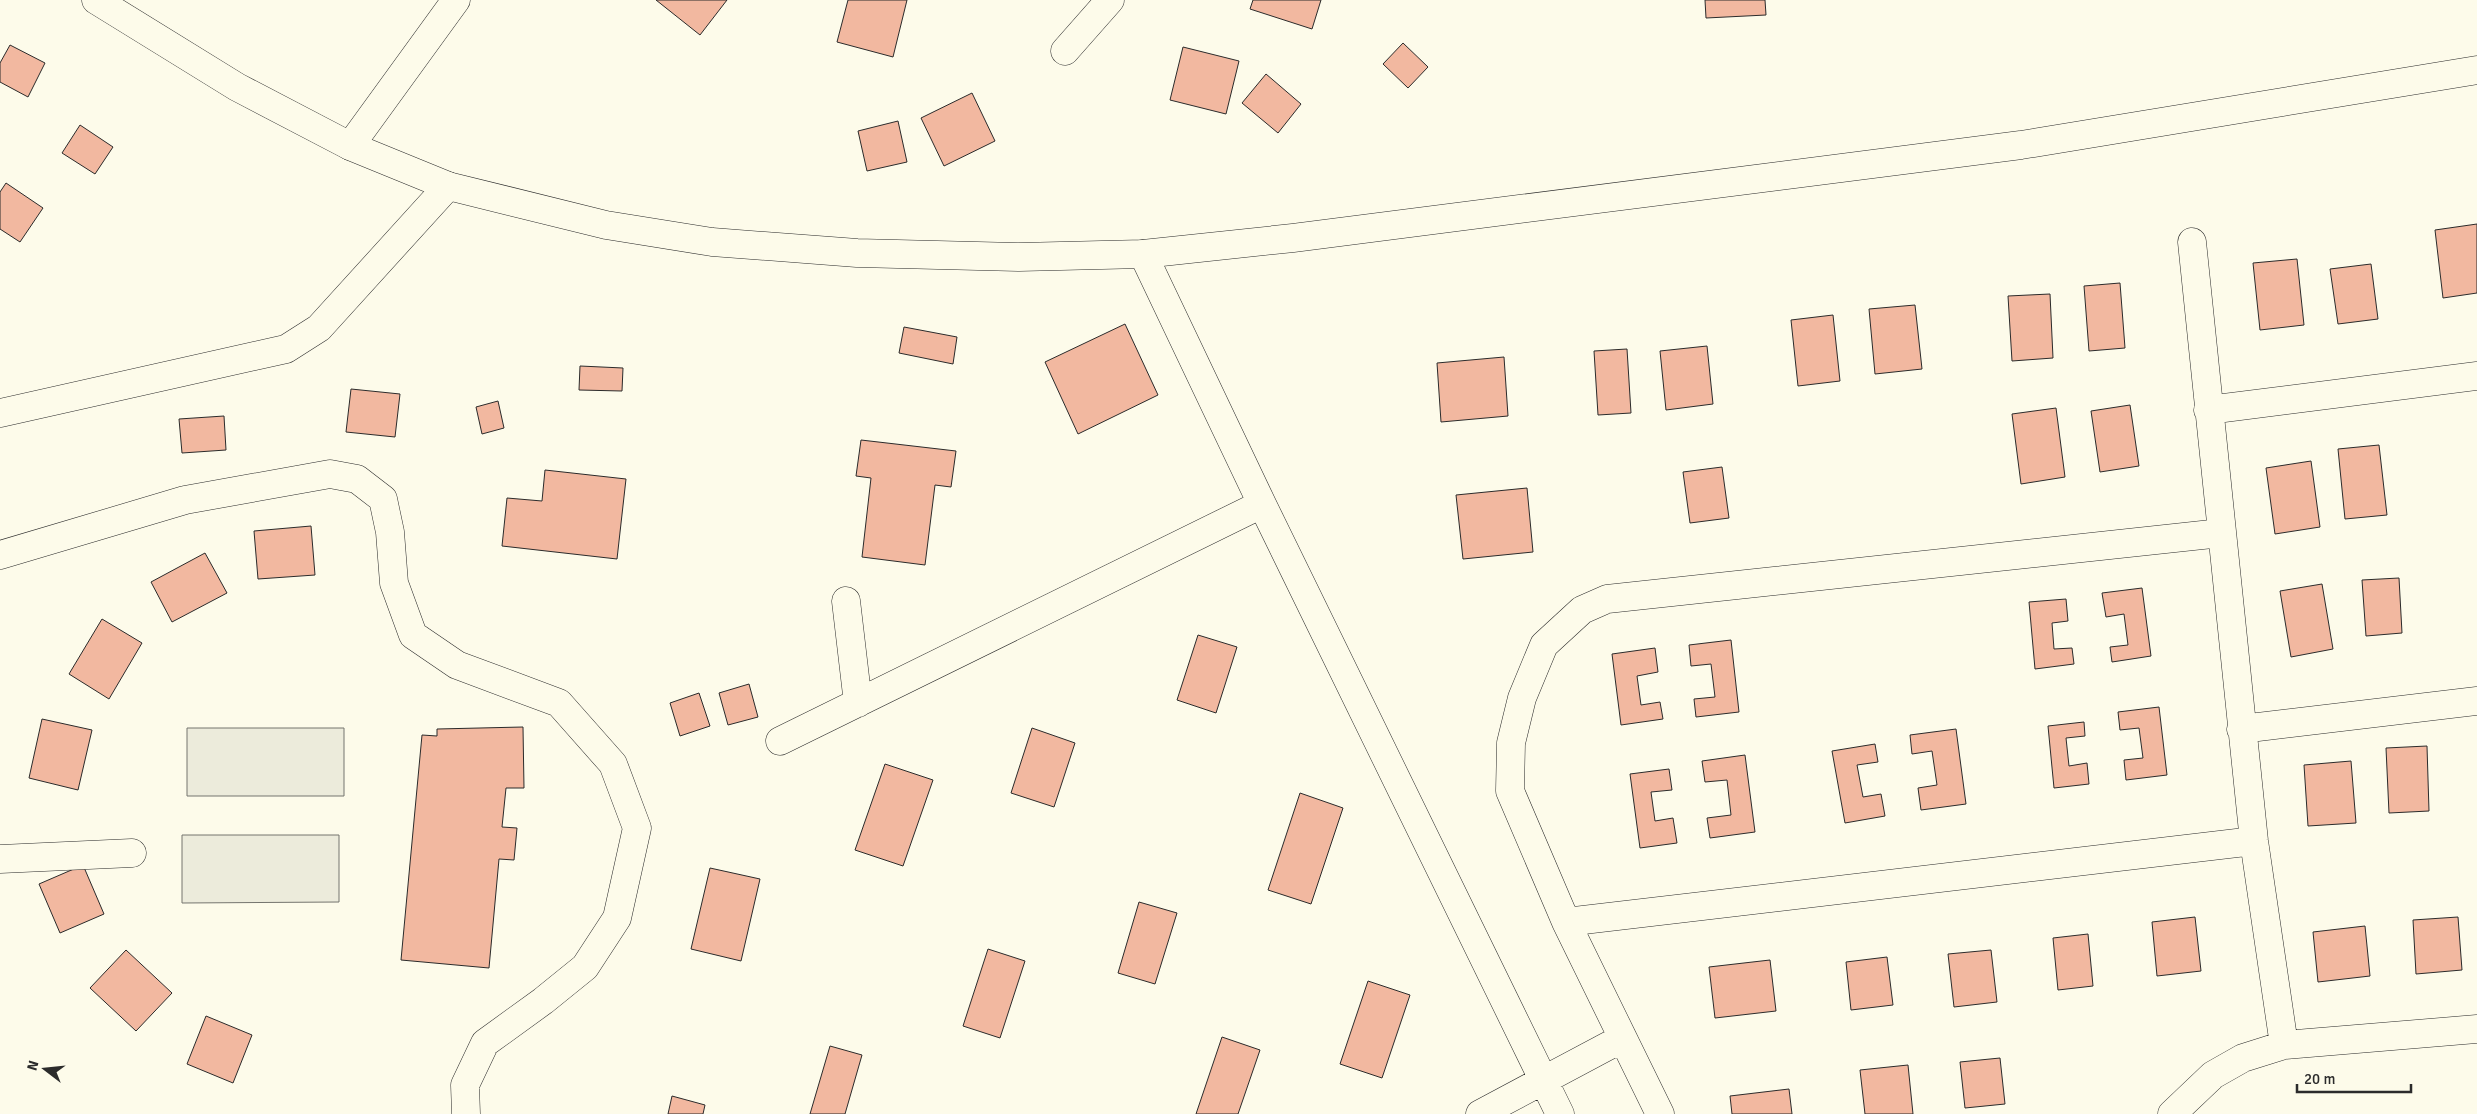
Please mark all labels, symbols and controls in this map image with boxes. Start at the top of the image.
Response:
north arrow [20,1044,70,1094]
text: N [23,1059,42,1073]
scale bar [2297,1062,2411,1094]
text: 20 m [2304,1070,2335,1088]

